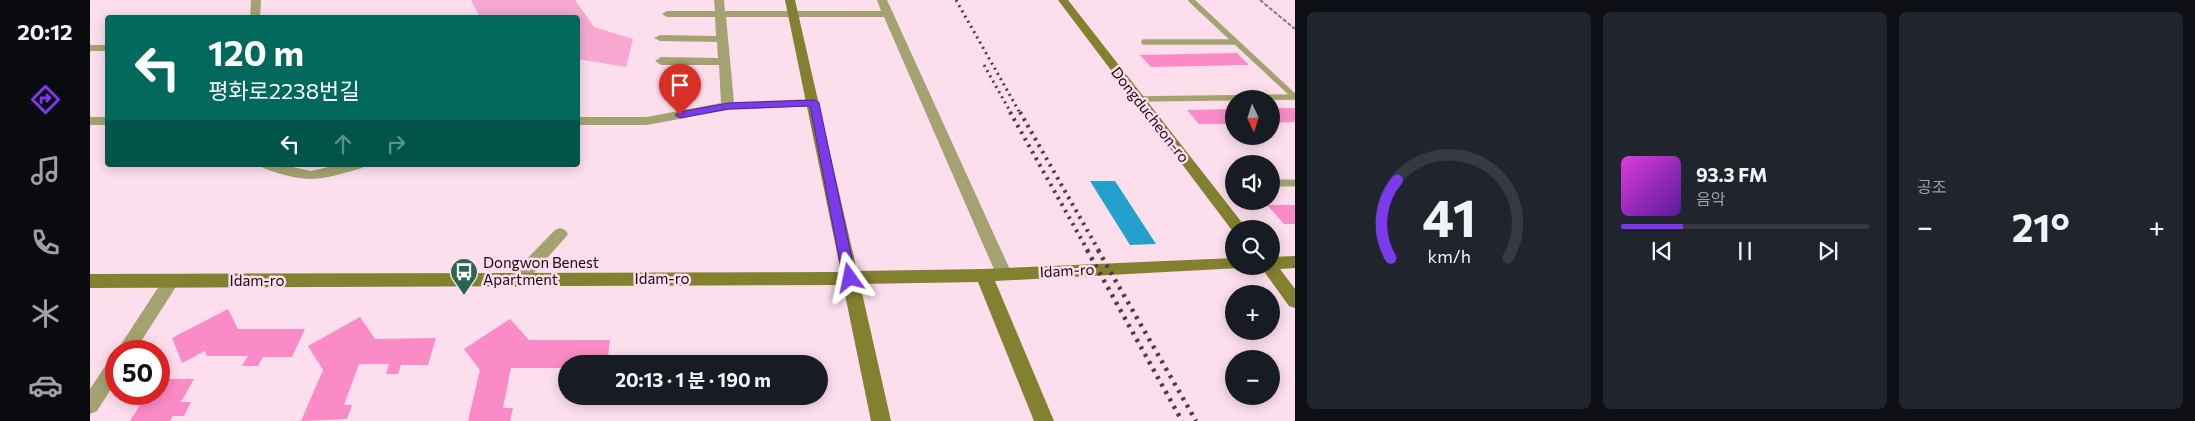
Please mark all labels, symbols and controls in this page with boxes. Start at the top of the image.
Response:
text: 20:12 [17,18,73,45]
text: 120 m [208,30,304,73]
icon: left [125,35,190,100]
street label: Dongducheon-ro [1108,63,1194,166]
pin [659,64,701,115]
icon: arrive [666,71,694,99]
text: 평화로2238번길 [208,77,360,104]
icon: directions [28,82,63,117]
north arrow [1225,90,1280,145]
map controls [1225,90,1280,405]
icon: left [276,130,304,158]
icon: ahead [329,130,357,158]
icon: right [382,130,410,158]
icon: music [28,153,63,188]
button: sound [1225,155,1280,210]
text: 93.3 FM [1696,163,1767,186]
text: 공조 [1917,177,1946,196]
text: 41 [1422,184,1476,248]
text: 음악 [1696,189,1725,208]
text: 21° [2012,203,2070,250]
text: − [1917,209,1933,243]
text: + [2149,209,2165,243]
button: search [1225,220,1280,275]
icon: phone [28,225,63,260]
icon: previous [1648,237,1676,265]
icon: pause [1731,237,1759,265]
icon: next [1814,237,1842,265]
text: km/h [1427,245,1471,267]
position arrow [823,251,875,303]
place label: Dongwon Benest Apartment [483,253,599,288]
bus stop icon: Dongwon Benest Apartment [449,257,479,296]
street label: Idam-ro [1039,260,1095,280]
street label: Idam-ro [635,269,689,287]
street label: Idam-ro [230,271,284,289]
button: + [1225,285,1280,340]
icon: climate [28,296,63,331]
speed limit sign: 50 [105,340,170,405]
button: − [1225,350,1280,405]
icon: car [28,368,63,403]
text: 20:13 · 1 분 · 190 m [615,368,771,391]

